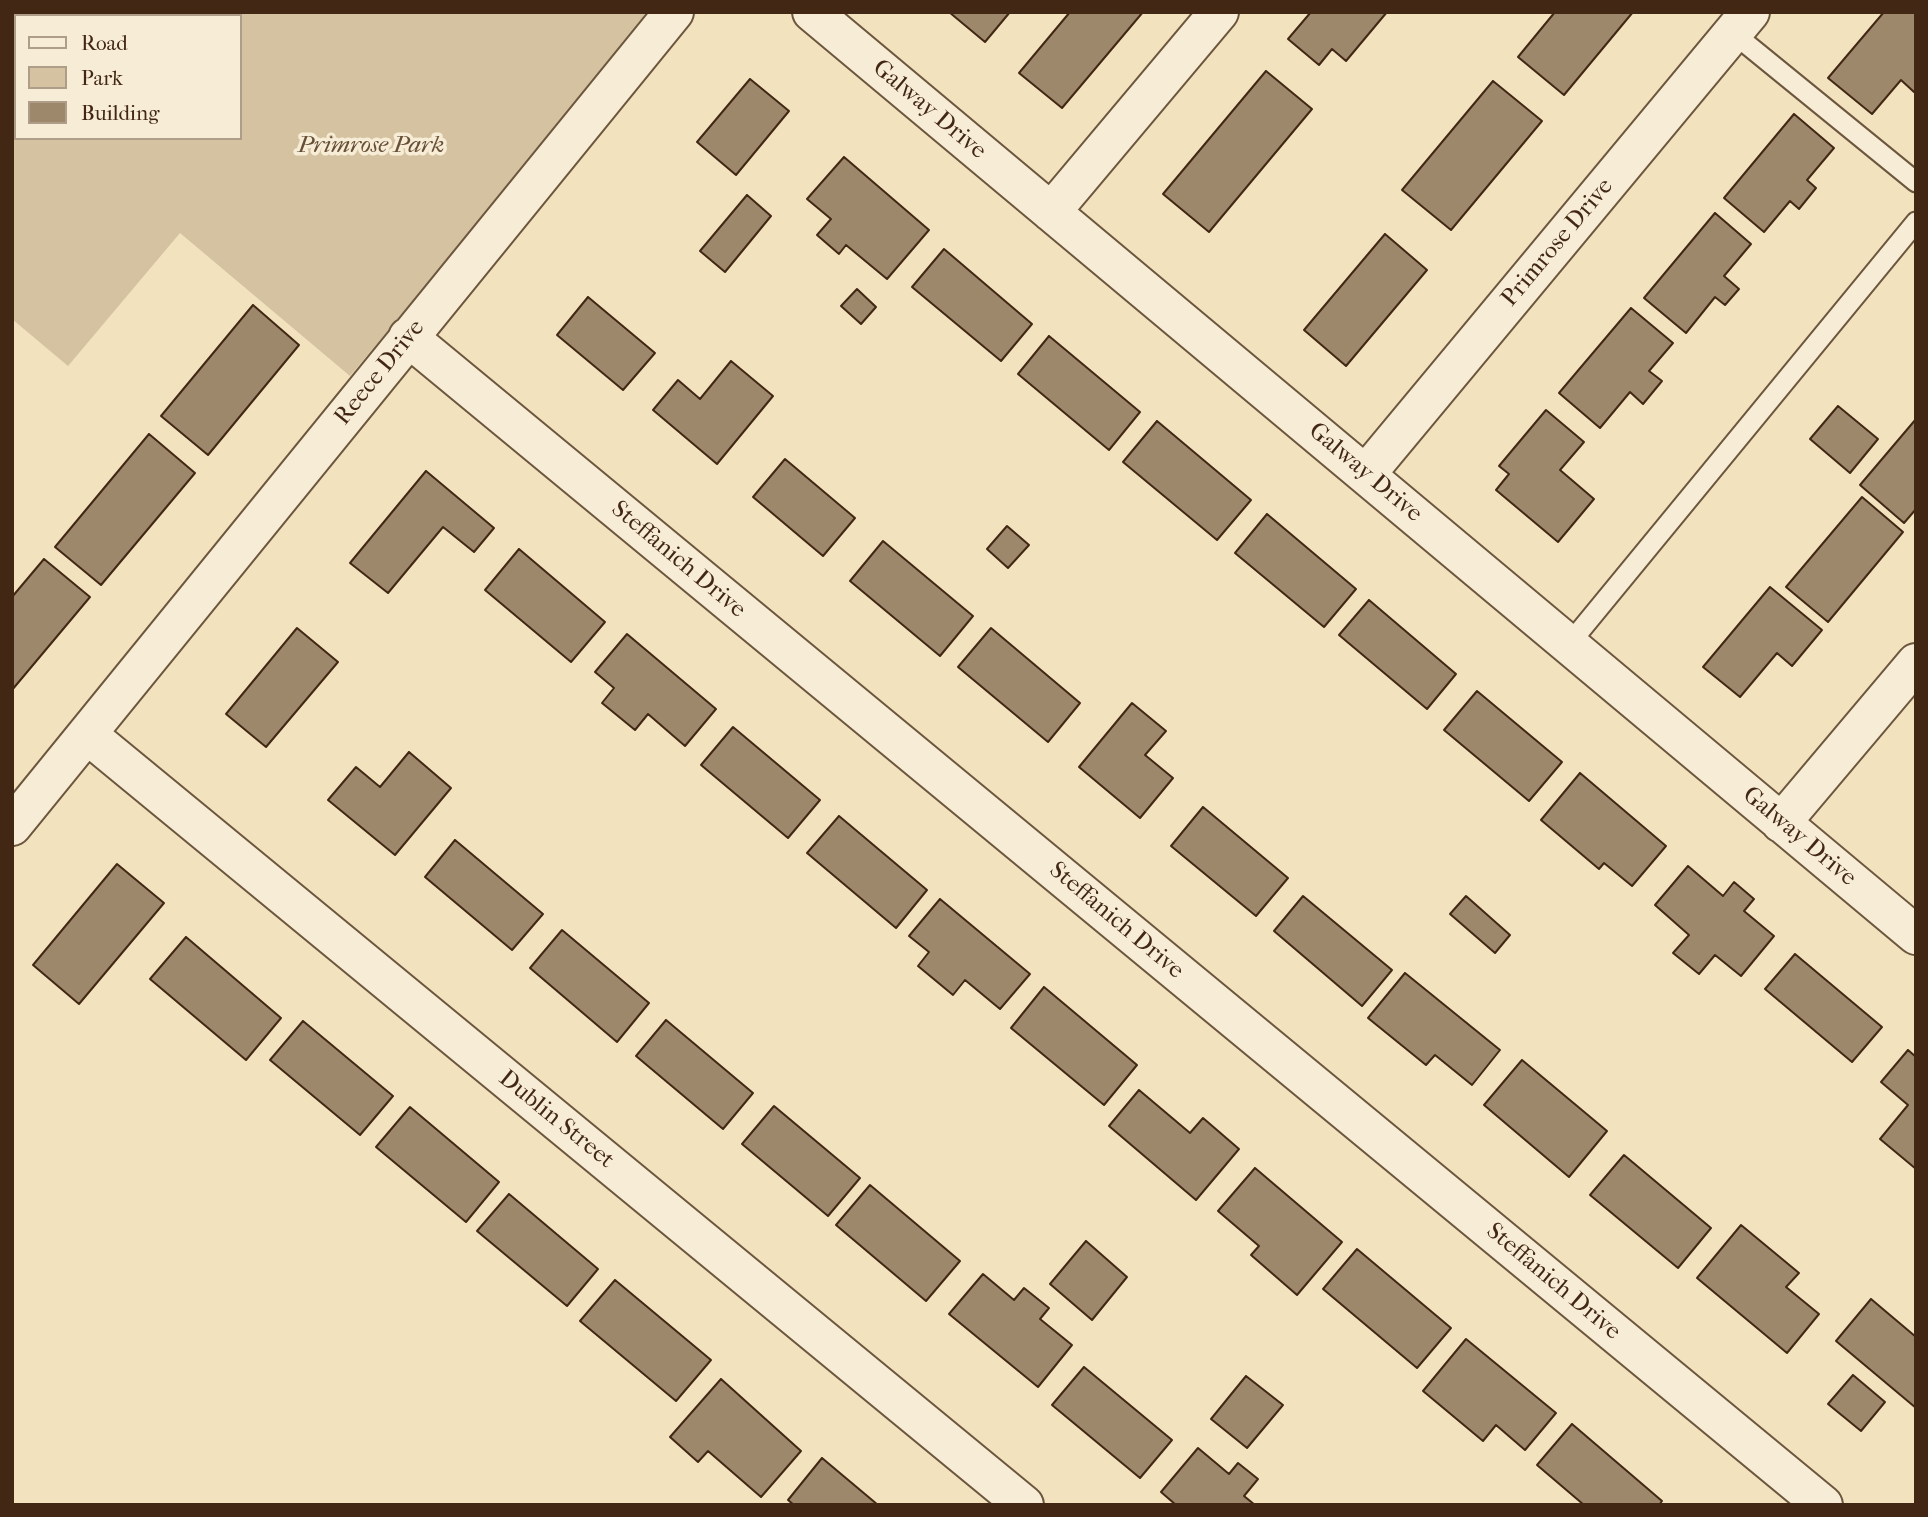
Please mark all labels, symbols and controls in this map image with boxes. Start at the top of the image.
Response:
legend [14,14,242,140]
text: Road [81,31,128,55]
street label: Galway Drive [866,54,992,166]
text: Park [81,66,123,90]
text: Building [81,101,159,125]
park label: Primrose Park [298,132,444,160]
street label: Primrose Drive [1496,173,1620,313]
street label: Reece Drive [329,315,431,431]
street label: Galway Drive [1302,417,1428,529]
street label: Steffanich Drive [605,495,751,625]
street label: Galway Drive [1736,781,1862,893]
street label: Steffanich Drive [1043,856,1189,986]
street label: Dublin Street [492,1065,620,1175]
street label: Steffanich Drive [1480,1217,1626,1347]

